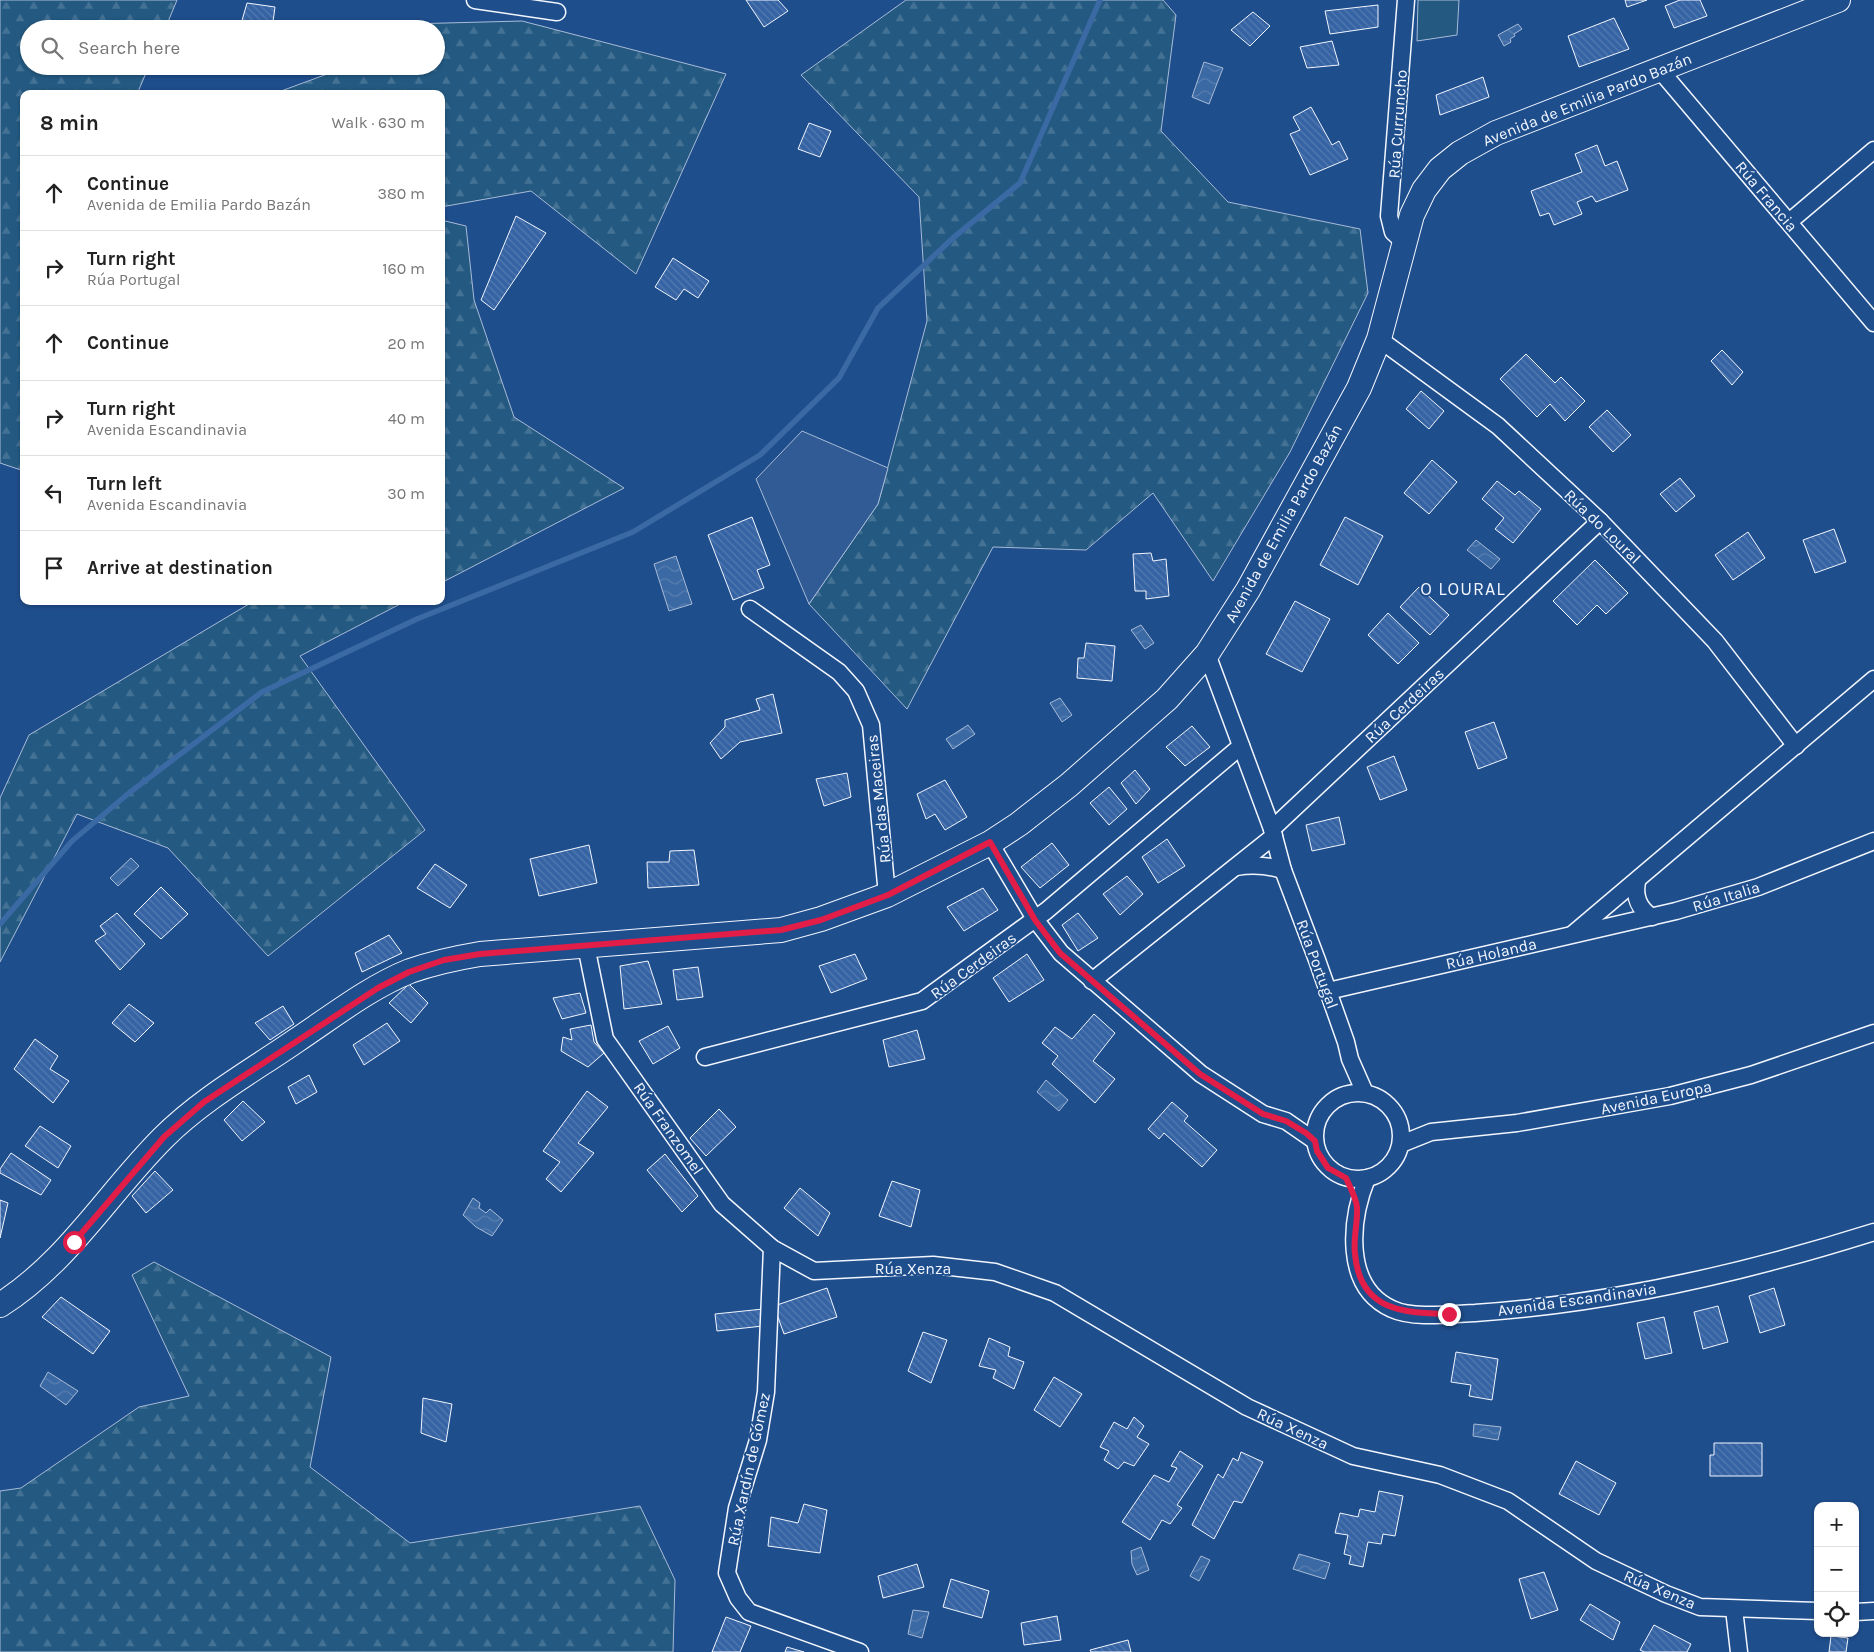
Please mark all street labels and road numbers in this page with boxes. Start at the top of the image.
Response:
street label: Avenida de Emilia Pardo Bazán [1480,49,1695,150]
street label: Rúa Curruncho [1384,69,1411,179]
street label: Rúa Francia [1732,157,1802,236]
street label: Avenida de Emilia Pardo Bazán [1221,421,1346,626]
street label: Rúa do Loural [1560,485,1645,568]
street label: Rúa Cerdeiras [1361,664,1448,747]
street label: Rúa das Maceiras [862,734,895,864]
street label: Rúa Italia [1690,877,1762,916]
street label: Rúa Portugal [1293,917,1342,1011]
street label: Rúa Cerdeiras [927,928,1020,1003]
street label: Rúa Holanda [1444,934,1538,973]
street label: Avenida Europa [1599,1076,1713,1119]
street label: Rúa Franzomel [630,1078,708,1178]
street label: Rúa Xenza [875,1259,951,1278]
street label: Avenida Escandinavia [1496,1279,1658,1320]
street label: Rúa Xardín de Gómez [723,1391,774,1547]
street label: Rúa Xenza [1254,1404,1332,1453]
street label: Rúa Xenza [1621,1566,1699,1613]

